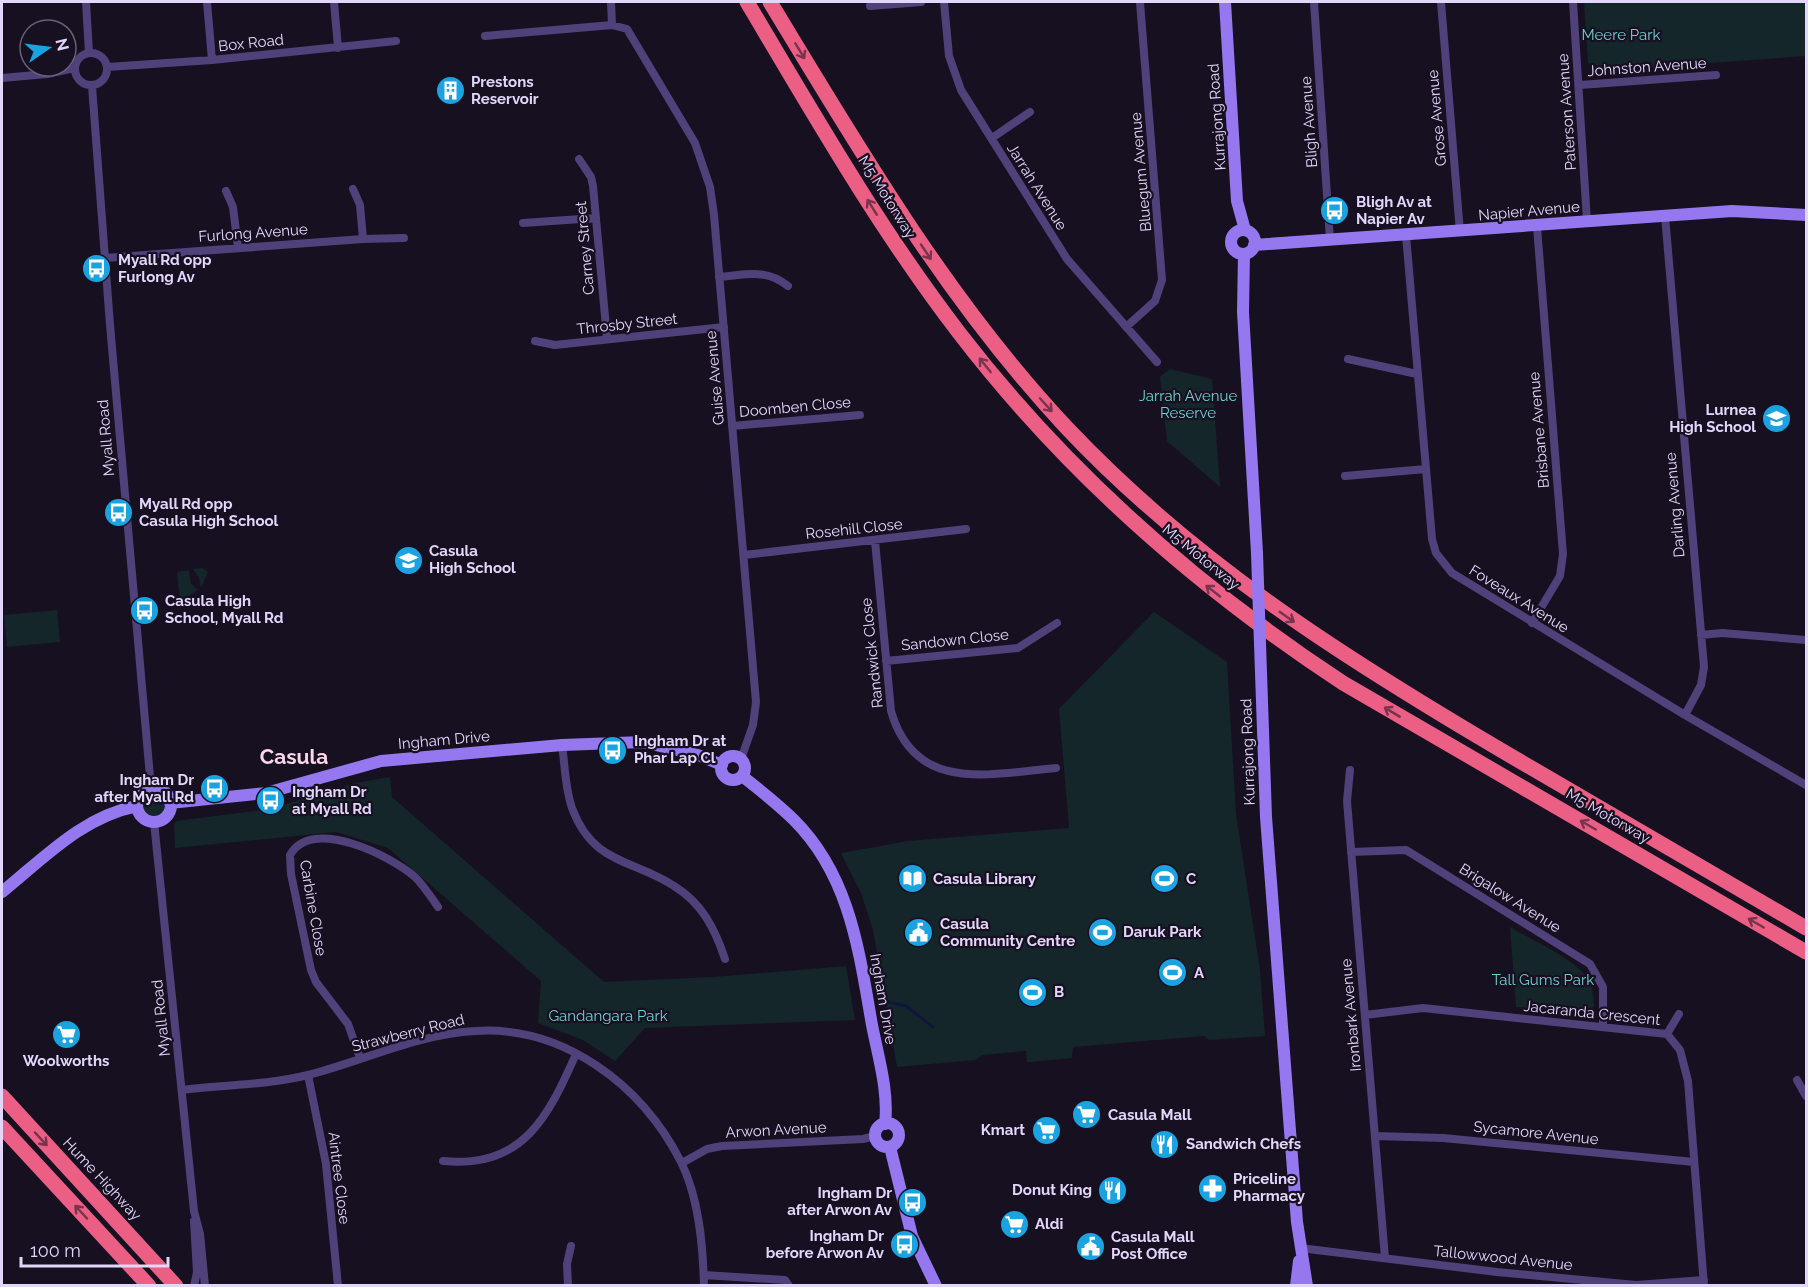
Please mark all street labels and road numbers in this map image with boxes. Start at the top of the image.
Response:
street label: Box Road [217,31,285,55]
street label: Paterson Avenue [1554,53,1580,171]
street label: Johnston Avenue [1587,54,1707,80]
street label: Kurrajong Road [1204,63,1230,171]
street label: Grose Avenue [1424,69,1450,167]
street label: Bligh Avenue [1297,76,1321,168]
street label: Bluegum Avenue [1127,111,1155,232]
street label: Jarrah Avenue [1003,140,1071,234]
street label: M5 Motorway [854,152,920,242]
street label: Napier Avenue [1477,198,1581,224]
street label: Carney Street [572,200,598,296]
street label: Furlong Avenue [198,220,308,246]
street label: Throsby Street [576,310,678,338]
street label: Guise Avenue [702,330,728,426]
street label: Brisbane Avenue [1525,371,1553,489]
street label: Doomben Close [738,393,852,421]
street label: Myall Road [94,399,118,477]
street label: Darling Avenue [1661,451,1689,558]
street label: Rosehill Close [805,515,904,543]
street label: M5 Motorway [1159,520,1243,594]
street label: Foveaux Avenue [1466,561,1572,637]
street label: Randwick Close [857,597,887,709]
street label: Sandown Close [900,625,1010,655]
street label: Kurrajong Road [1237,698,1259,806]
street label: Ingham Drive [397,727,491,753]
street label: M5 Motorway [1563,785,1653,847]
street label: Carbine Close [296,859,330,958]
street label: Brigalow Avenue [1456,860,1564,937]
street label: Ingham Drive [866,952,900,1046]
street label: Ironbark Avenue [1337,958,1365,1072]
street label: Myall Road [148,979,174,1057]
street label: Jacaranda Crescent [1523,997,1661,1029]
street label: Strawberry Road [350,1010,466,1056]
street label: Sycamore Avenue [1473,1117,1600,1149]
street label: Arwon Avenue [725,1118,827,1142]
street label: Aintree Close [324,1131,354,1225]
street label: Hume Highway [59,1134,145,1224]
street label: Tallowwood Avenue [1433,1242,1574,1274]

